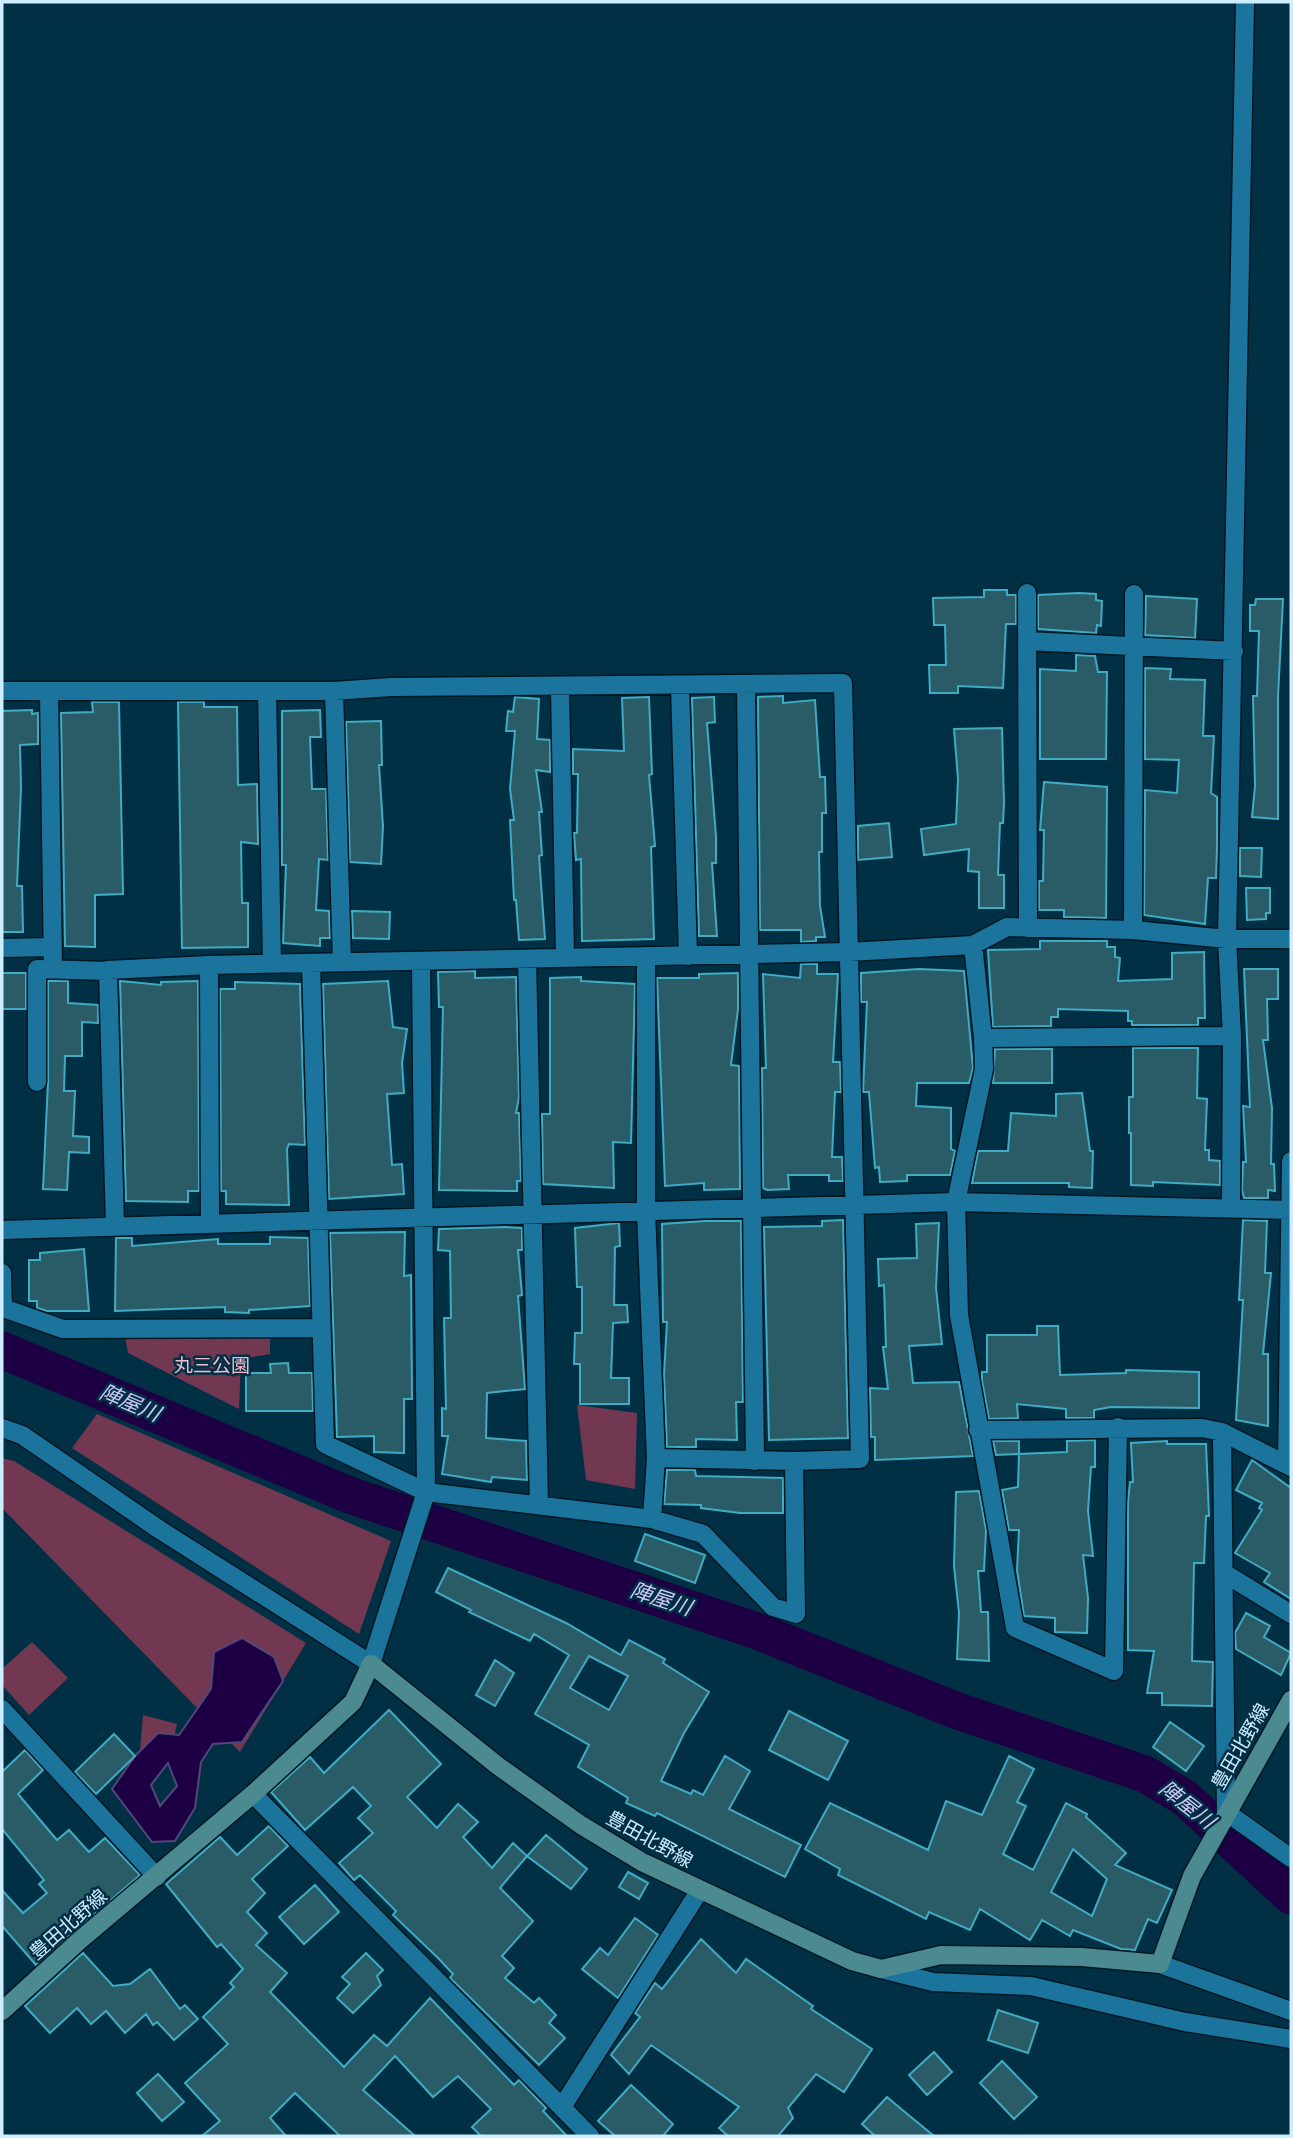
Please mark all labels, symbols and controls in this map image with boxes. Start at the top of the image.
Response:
park label: 丸三公園 [174,1355,250,1376]
water label: 陣屋川 [97,1380,166,1426]
water label: 陣屋川 [628,1578,697,1620]
street label: 豊田北野線 [1208,1700,1273,1793]
water label: 陣屋川 [1155,1776,1221,1834]
street label: 豊田北野線 [603,1807,696,1872]
street label: 豊田北野線 [26,1885,111,1963]

